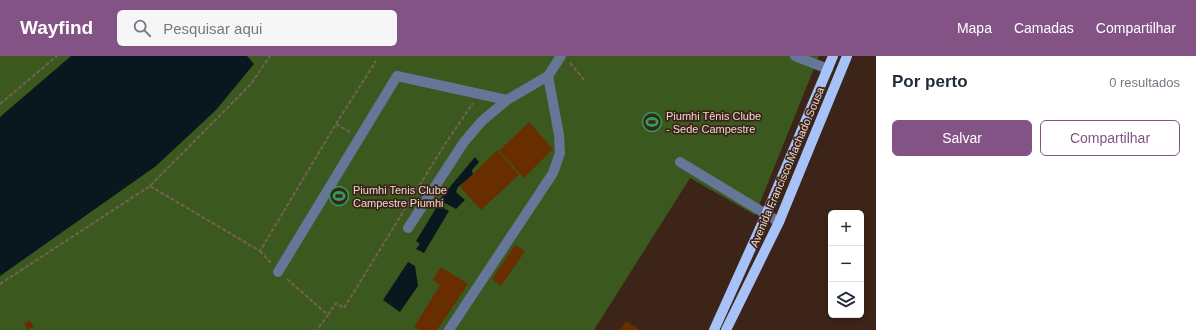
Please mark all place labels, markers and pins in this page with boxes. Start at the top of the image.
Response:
place label: Piumhi Tênis Clube - Sede Campestre [666,110,761,135]
sports icon: Piumhi Tênis Clube - Sede Campestre [641,111,663,133]
place label: Piumhi Tenis Clube Campestre Piumhi [353,184,447,209]
sports icon: Piumhi Tenis Clube Campestre Piumhi [328,185,350,207]

